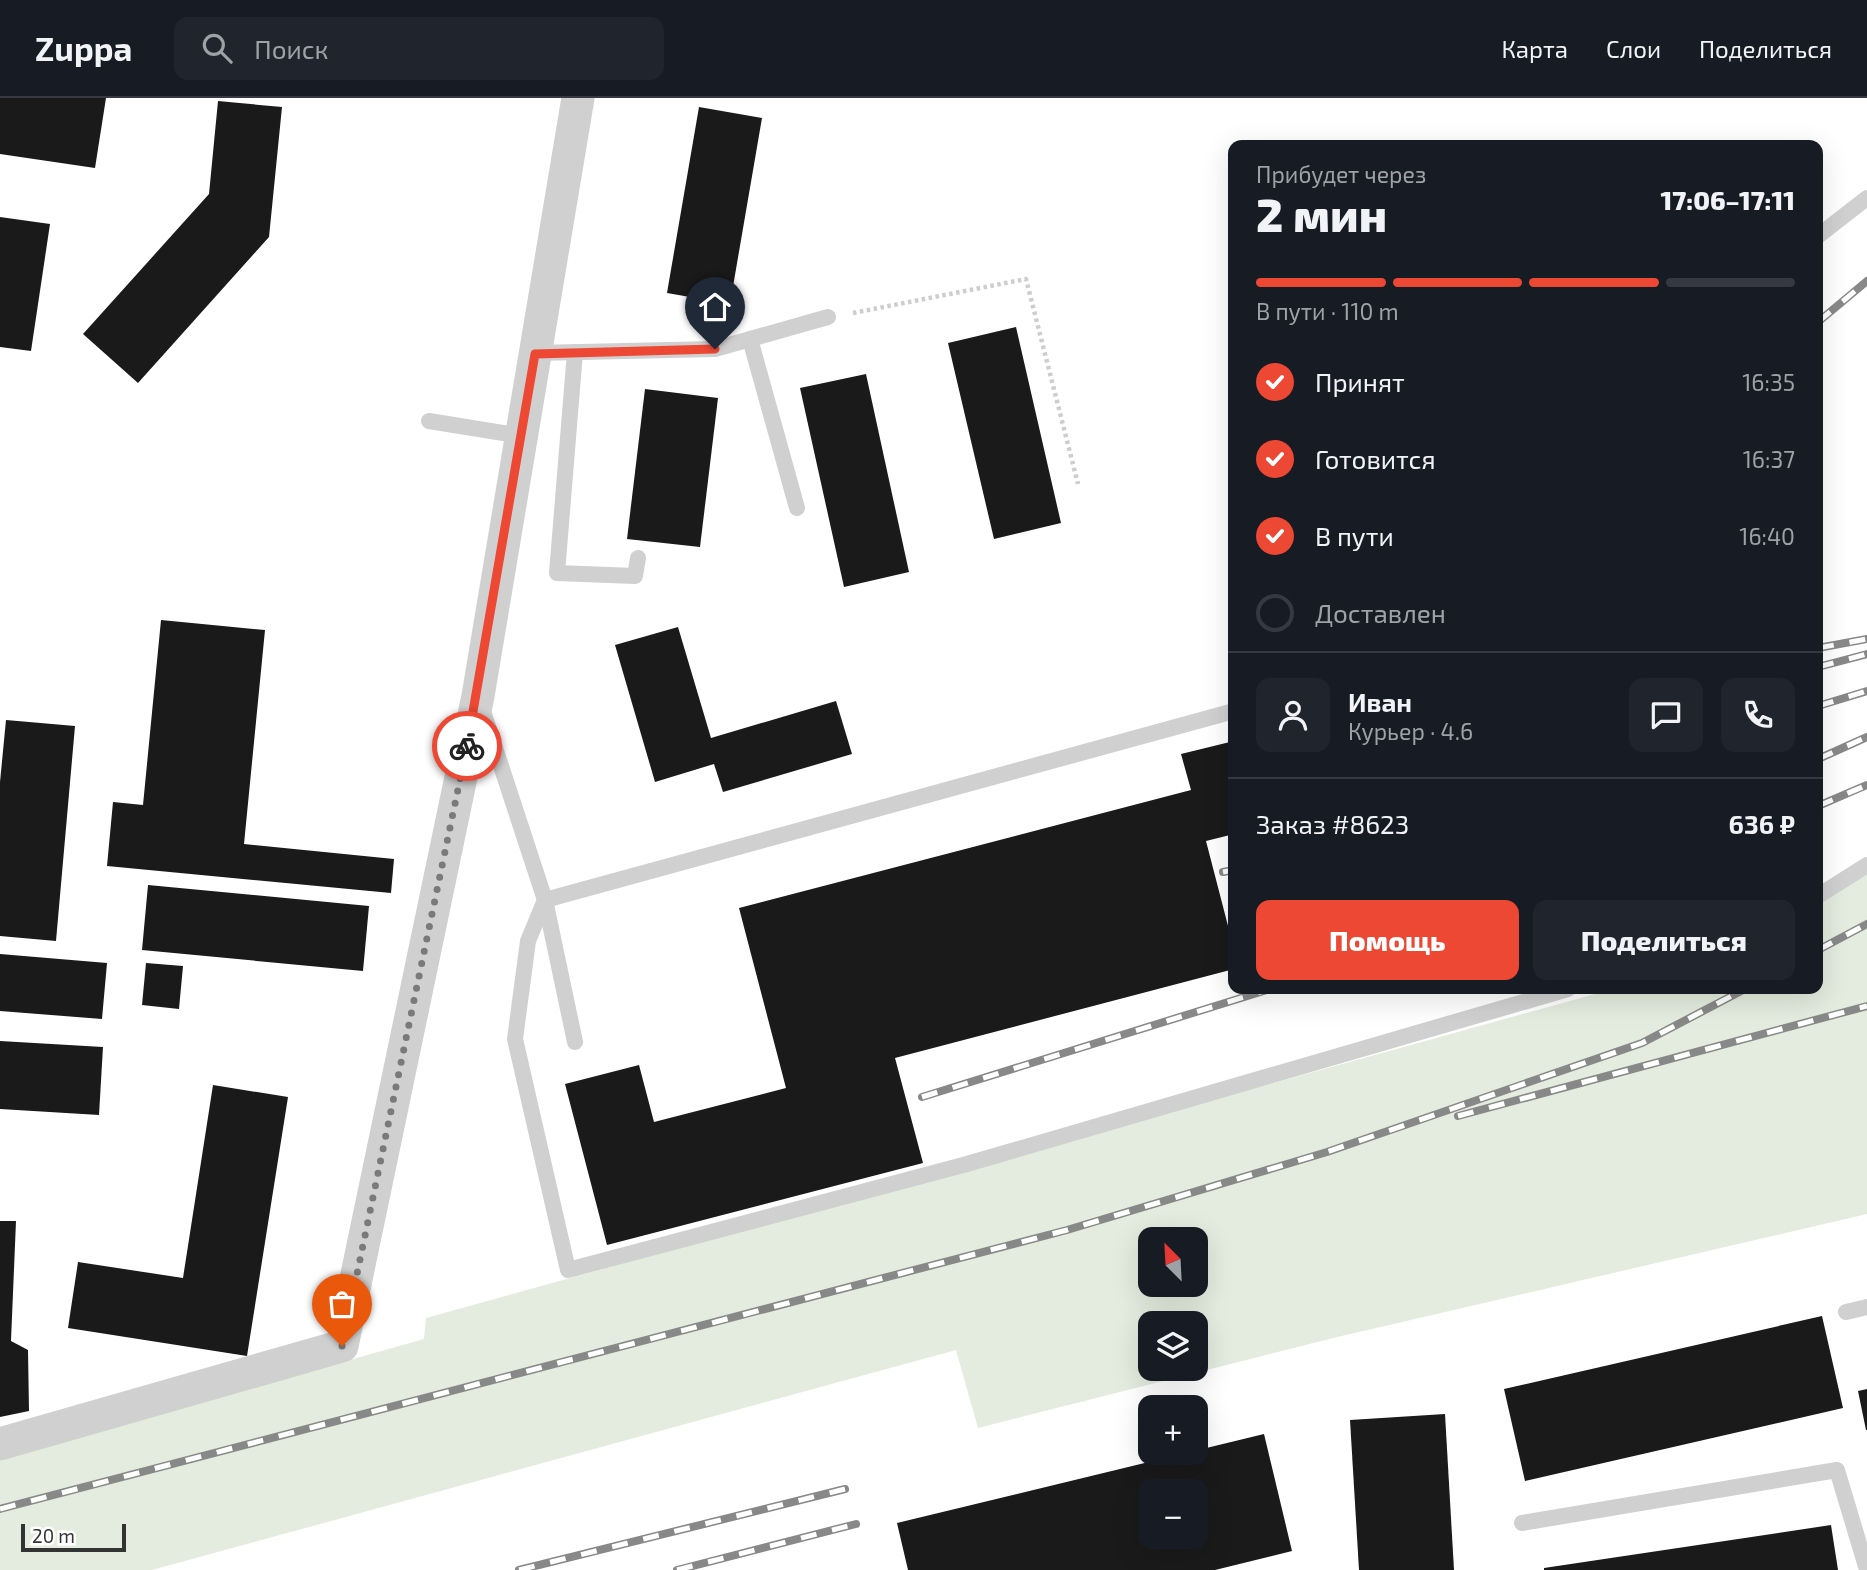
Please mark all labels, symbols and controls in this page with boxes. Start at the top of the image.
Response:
search box [174,17,664,80]
text: Zuppa [35,28,132,68]
icon: search [198,29,236,67]
text: Поиск [254,33,329,64]
text: Карта [1501,34,1568,63]
text: Слои [1606,34,1661,63]
text: Поделиться [1699,34,1832,63]
text: Прибудет через [1256,160,1426,188]
text: 17:06–17:11 [1661,184,1795,215]
text: 2 мин [1256,186,1387,241]
pin [685,277,745,349]
icon: home [696,288,734,326]
text: В пути · 110 m [1256,297,1399,325]
icon: check [1256,363,1294,401]
text: Принят [1315,366,1405,397]
text: 16:35 [1742,368,1795,396]
icon: check [1256,440,1294,478]
text: Готовится [1315,443,1436,474]
text: 16:37 [1743,445,1795,473]
icon: check [1256,517,1294,555]
text: В пути [1315,520,1394,551]
text: 16:40 [1739,522,1795,550]
text: Доставлен [1315,597,1446,628]
button: person [1256,678,1330,752]
button: chat [1629,678,1703,752]
button: phone [1721,678,1795,752]
text: Иван [1348,686,1412,717]
courier [432,711,502,781]
text: Курьер · 4.6 [1348,717,1473,745]
icon: bike [448,727,486,765]
text: Заказ #8623 [1256,808,1409,839]
text: 636 ₽ [1729,808,1795,839]
button: Помощь [1256,900,1519,980]
button: Поделиться [1533,900,1795,980]
north arrow [1138,1227,1208,1297]
map controls [1138,1227,1208,1549]
pin [312,1274,372,1346]
icon: bag [323,1285,361,1323]
button: layers [1138,1311,1208,1381]
button: + [1138,1395,1208,1465]
button: − [1138,1479,1208,1549]
scale bar [21,1521,126,1553]
text: 20 m [32,1524,75,1547]

